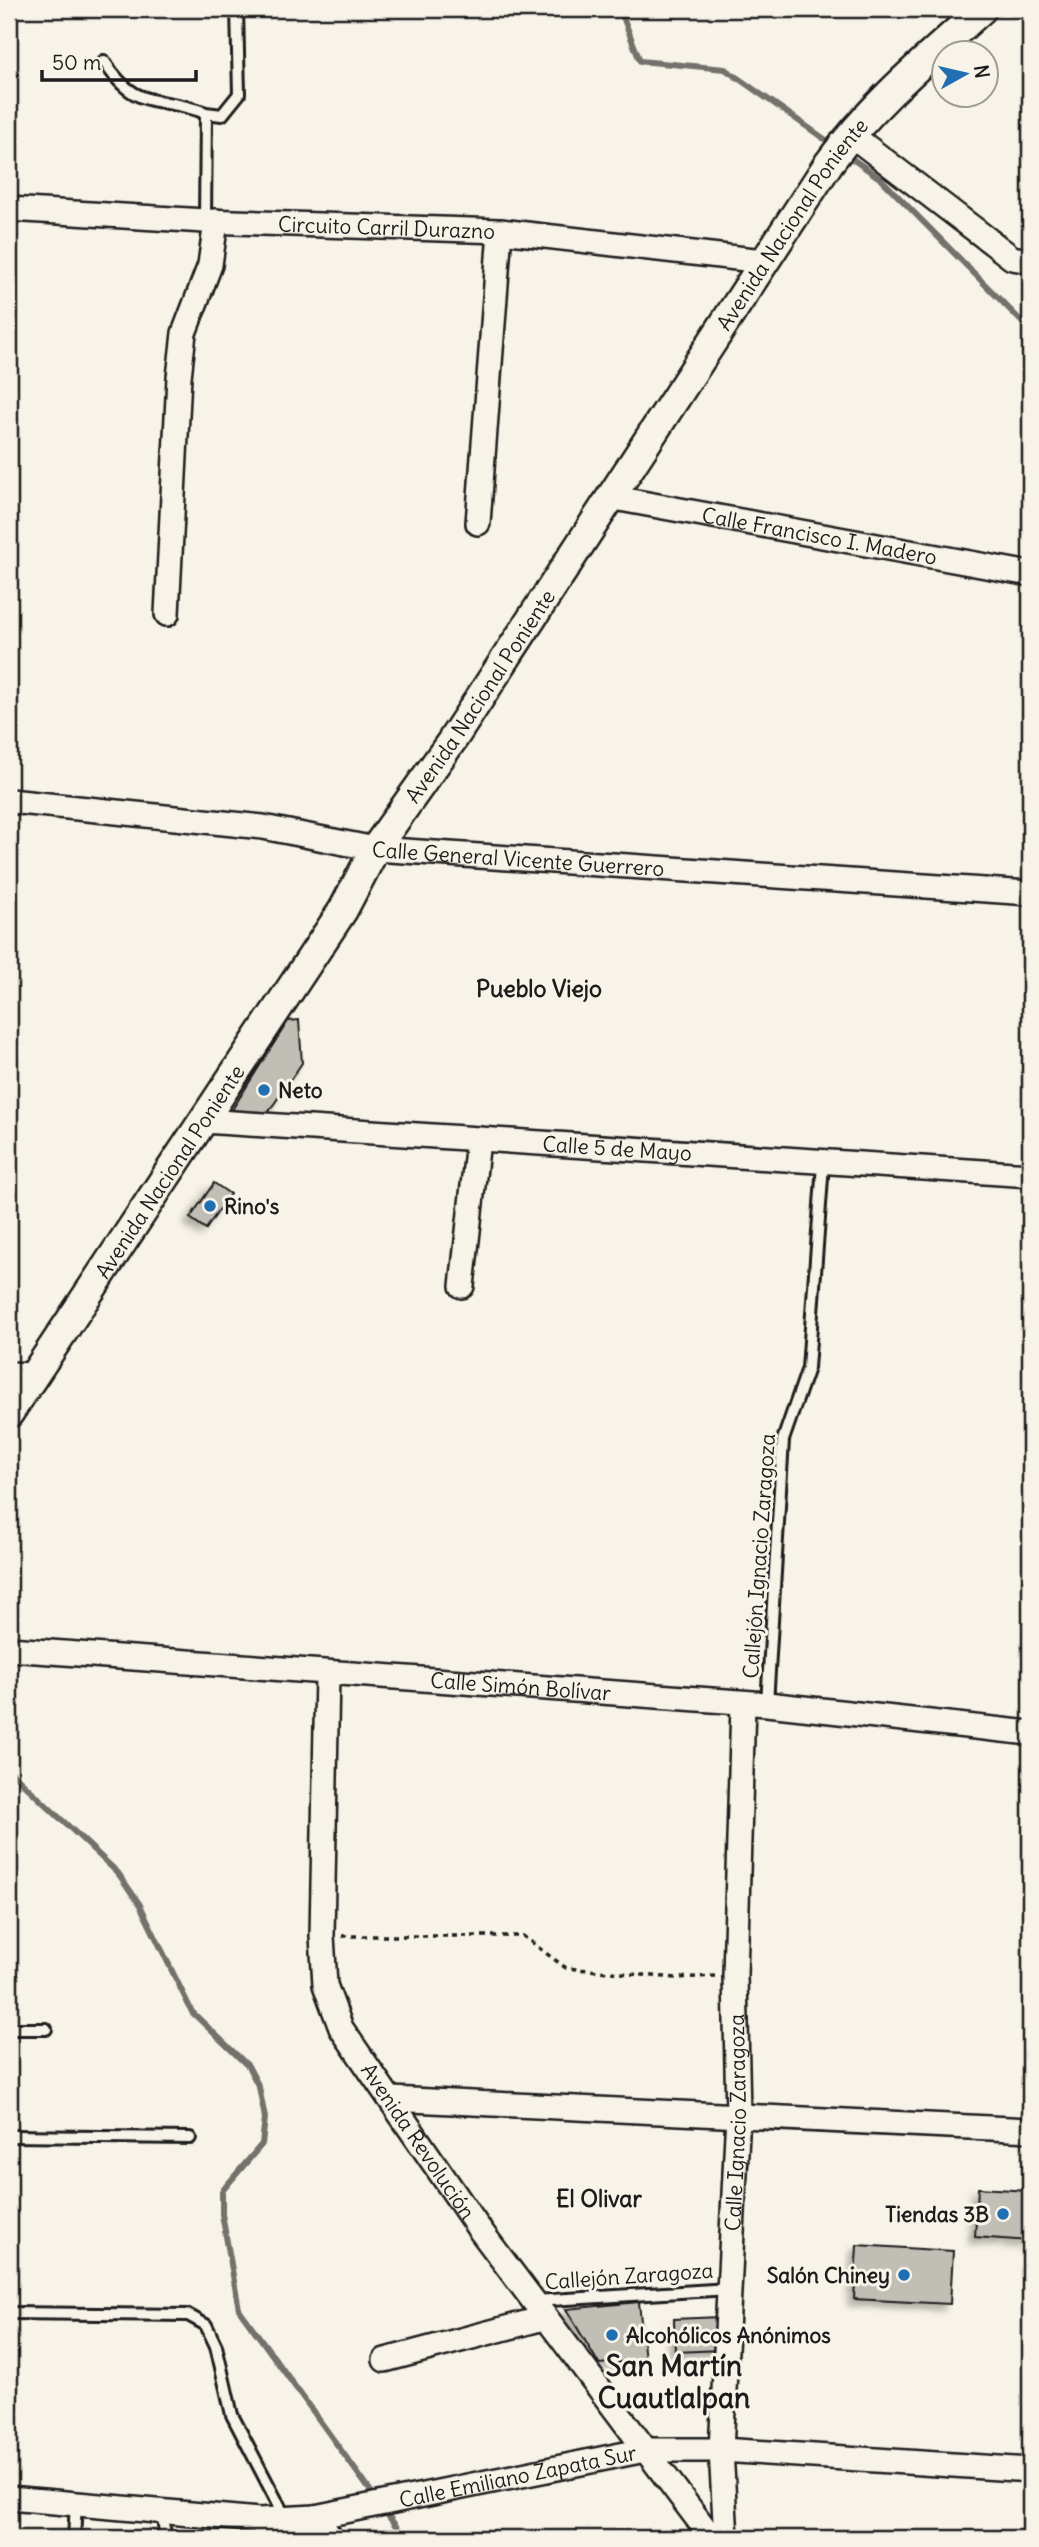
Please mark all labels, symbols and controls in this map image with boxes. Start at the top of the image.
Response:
scale bar [42,38,196,82]
north arrow [930,38,1000,108]
text: 50 m [52,49,101,76]
text: N [969,63,995,80]
street label: Avenida Nacional Poniente [710,112,873,335]
street label: Circuito Carril Durazno [277,210,496,244]
street label: Calle Francisco I. Madero [700,501,939,570]
street label: Avenida Nacional Poniente [399,584,560,808]
street label: Calle General Vicente Guerrero [371,835,665,882]
district label: Pueblo Viejo [476,974,602,1003]
street label: Avenida Nacional Poniente [89,1059,250,1283]
place label: Neto [278,1077,323,1104]
marker: Neto [256,1082,272,1098]
street label: Calle 5 de Mayo [542,1130,693,1166]
place label: Rino's [224,1193,280,1220]
marker: Rino's [202,1198,218,1214]
street label: Callejón Ignacio Zaragoza [737,1432,781,1680]
street label: Calle Simón Bolívar [429,1666,612,1706]
street label: Calle Ignacio Zaragoza [719,2014,752,2232]
street label: Avenida Revolución [355,2058,482,2224]
district label: El Olivar [556,2184,643,2213]
place label: Tiendas 3B [885,2201,989,2228]
marker: Tiendas 3B [995,2206,1011,2222]
street label: Callejón Zaragoza [544,2257,714,2295]
place label: Salón Chiney [767,2262,890,2289]
marker: Salón Chiney [896,2267,912,2283]
place label: Alcohólicos Anónimos [626,2322,831,2349]
marker: Alcohólicos Anónimos [604,2327,620,2343]
district label: San Martín Cuautlalpan [598,2348,750,2416]
street label: Calle Emiliano Zapata Sur [397,2438,639,2513]

